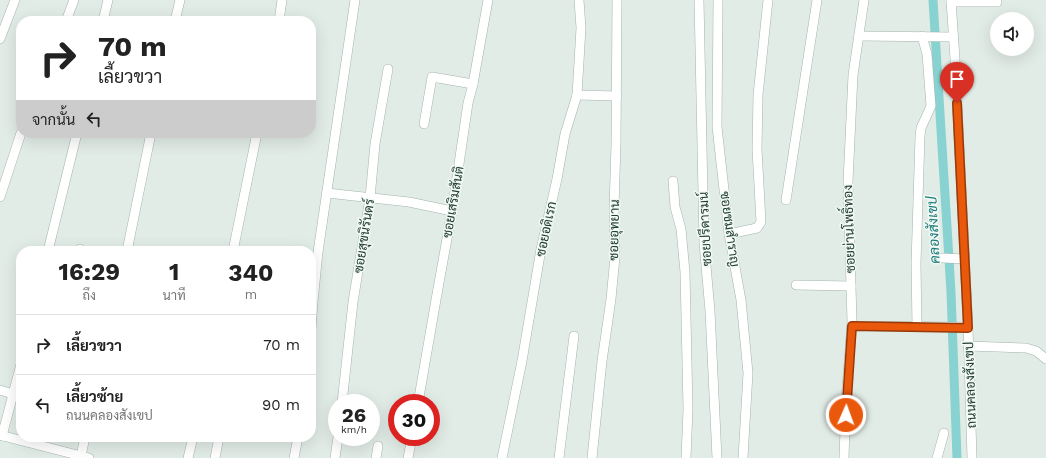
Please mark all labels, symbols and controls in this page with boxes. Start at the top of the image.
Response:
map controls [990,12,1034,56]
button: sound [990,12,1034,56]
text: 70 m [98,30,167,63]
icon: right [32,32,84,84]
pin [940,62,974,103]
text: เลี้ยวขวา [98,66,162,87]
icon: arrive [946,68,968,90]
icon: left [83,108,105,130]
text: จากนั้น [32,111,75,129]
street label: ซอยเสริมสันติ [438,165,467,239]
street label: ซอยย่านโพธิ์ทอง [835,185,858,274]
street label: ซอยชมสำราญ [716,190,743,268]
street label: ซอยปรีดารมน์ [694,191,714,267]
water label: คลองสังเขป [923,195,943,264]
street label: ซอยสุขนิรันดร์ [349,197,379,275]
street label: ซอยอุทยาน [606,199,624,261]
street label: ซอยอดิเรก [532,200,559,258]
text: 16:29 [59,258,120,286]
text: 1 [169,258,179,286]
text: 340 [228,259,273,287]
text: m [245,287,257,302]
text: ถึง [83,288,96,303]
text: นาที [163,288,186,303]
icon: right [32,334,54,356]
text: 70 m [263,336,300,354]
text: เลี้ยวขวา [66,337,122,355]
street label: ถนนคลองสังเขป [961,341,979,429]
text: เลี้ยวซ้าย [66,388,123,406]
icon: left [32,394,54,416]
speed limit sign: 30 [388,394,440,446]
position arrow [825,394,867,436]
text: 90 m [262,396,300,414]
text: 26 [342,403,366,427]
text: ถนนคลองสังเขป [66,408,153,423]
text: km/h [341,424,367,435]

